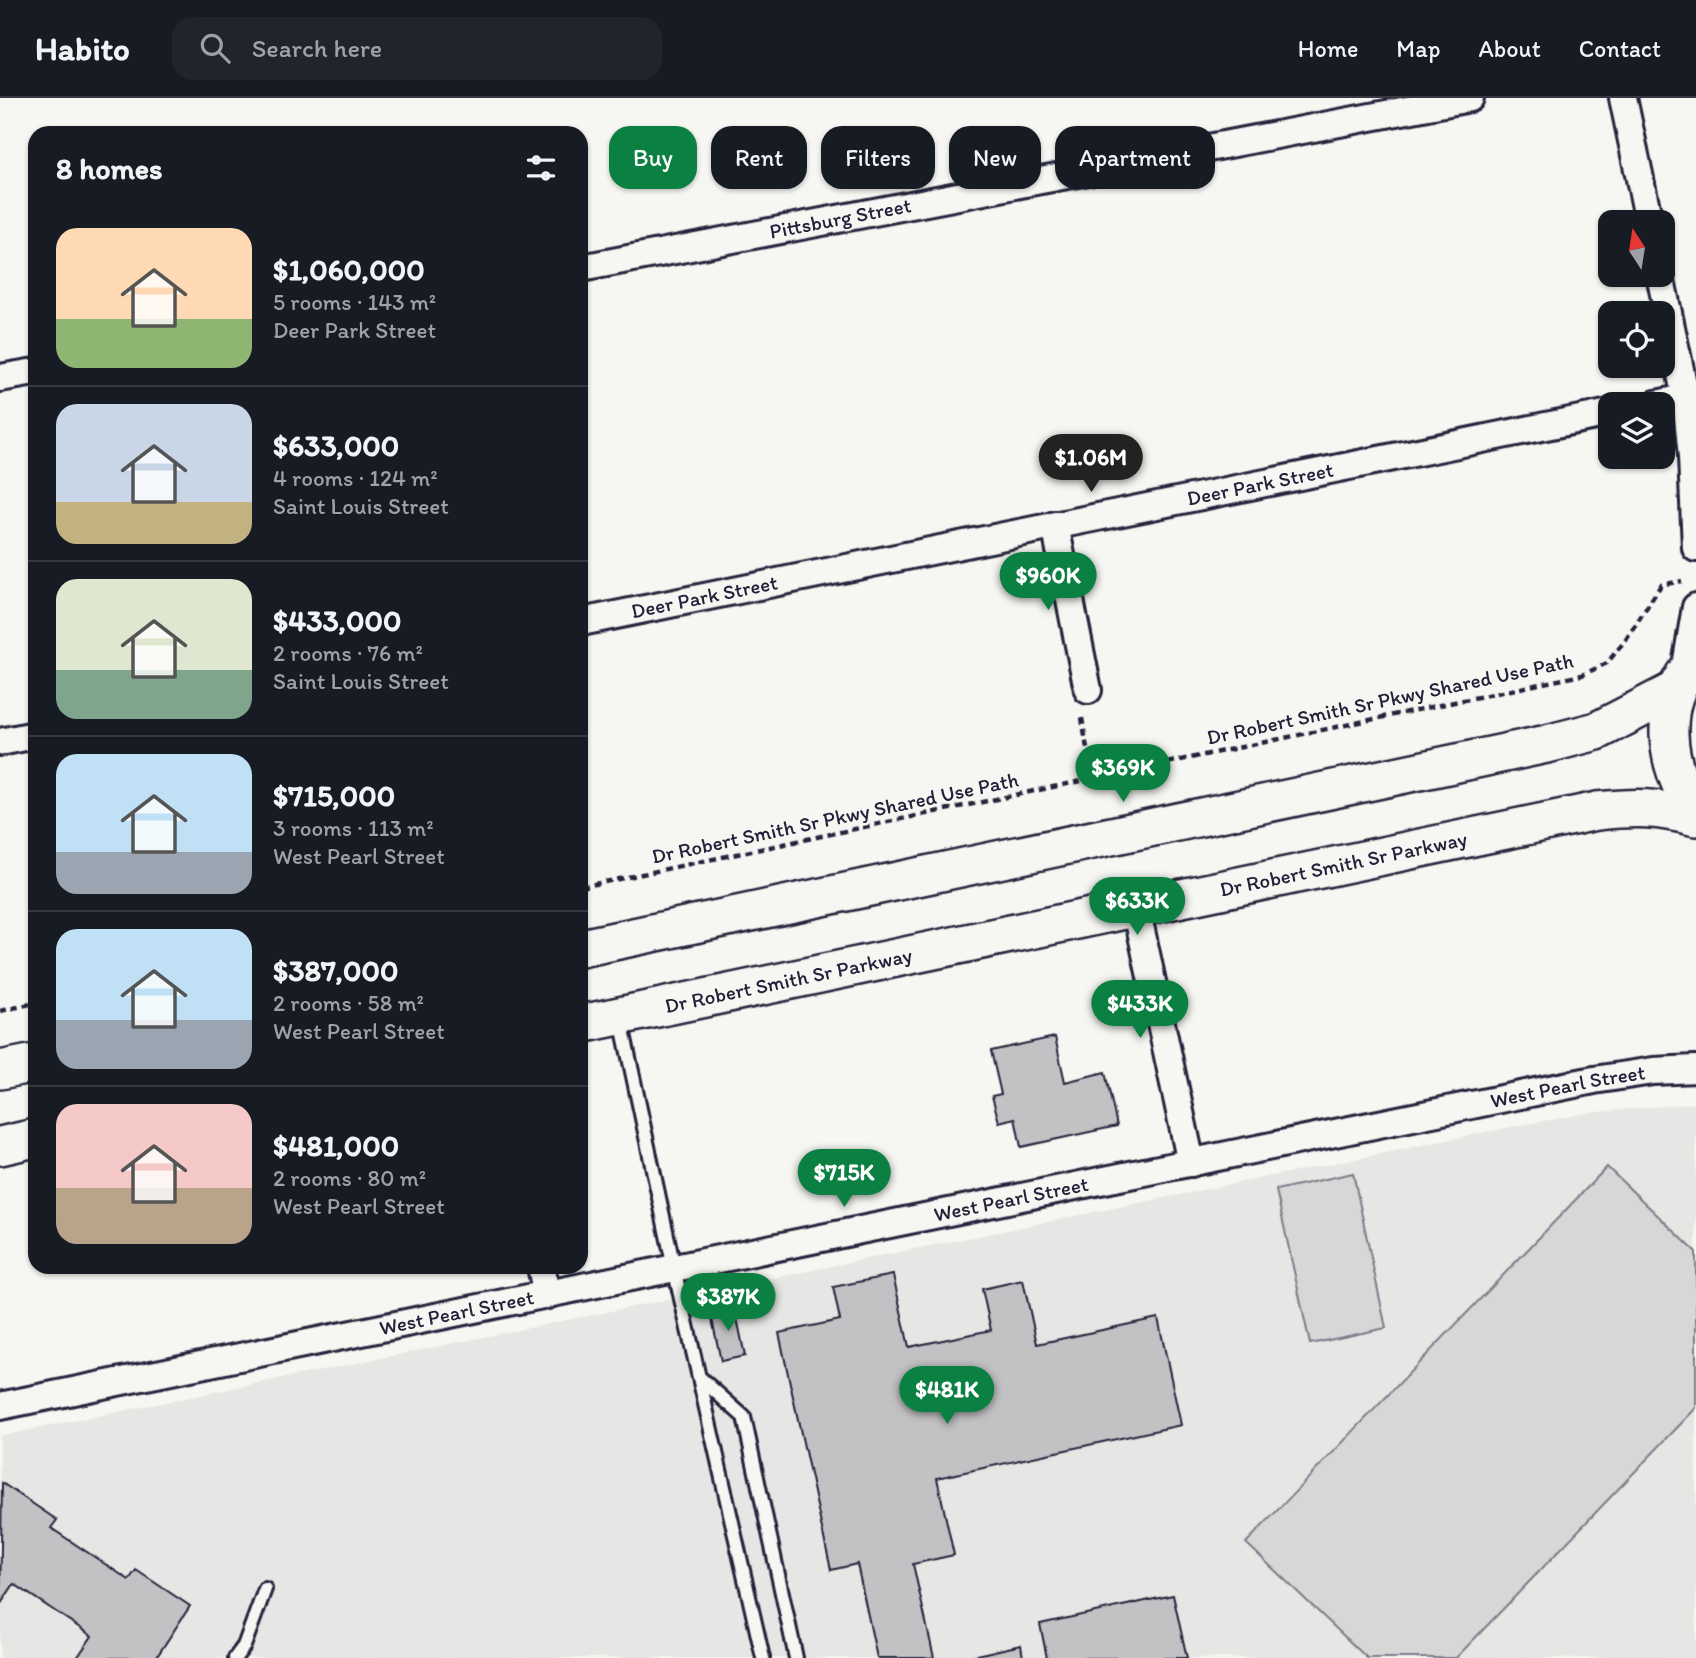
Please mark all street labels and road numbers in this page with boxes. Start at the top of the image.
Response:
street label: Pittsburg Street [767,192,913,244]
street label: Deer Park Street [1185,456,1336,511]
street label: Deer Park Street [629,569,780,624]
street label: Dr Robert Smith Sr Pkwy Shared Use Path [1204,647,1576,750]
street label: Dr Robert Smith Sr Pkwy Shared Use Path [649,766,1021,869]
street label: Dr Robert Smith Sr Parkway [1217,826,1469,902]
street label: Dr Robert Smith Sr Parkway [662,942,914,1018]
street label: West Pearl Street [1488,1059,1647,1113]
street label: West Pearl Street [932,1171,1091,1227]
street label: West Pearl Street [377,1284,536,1340]

